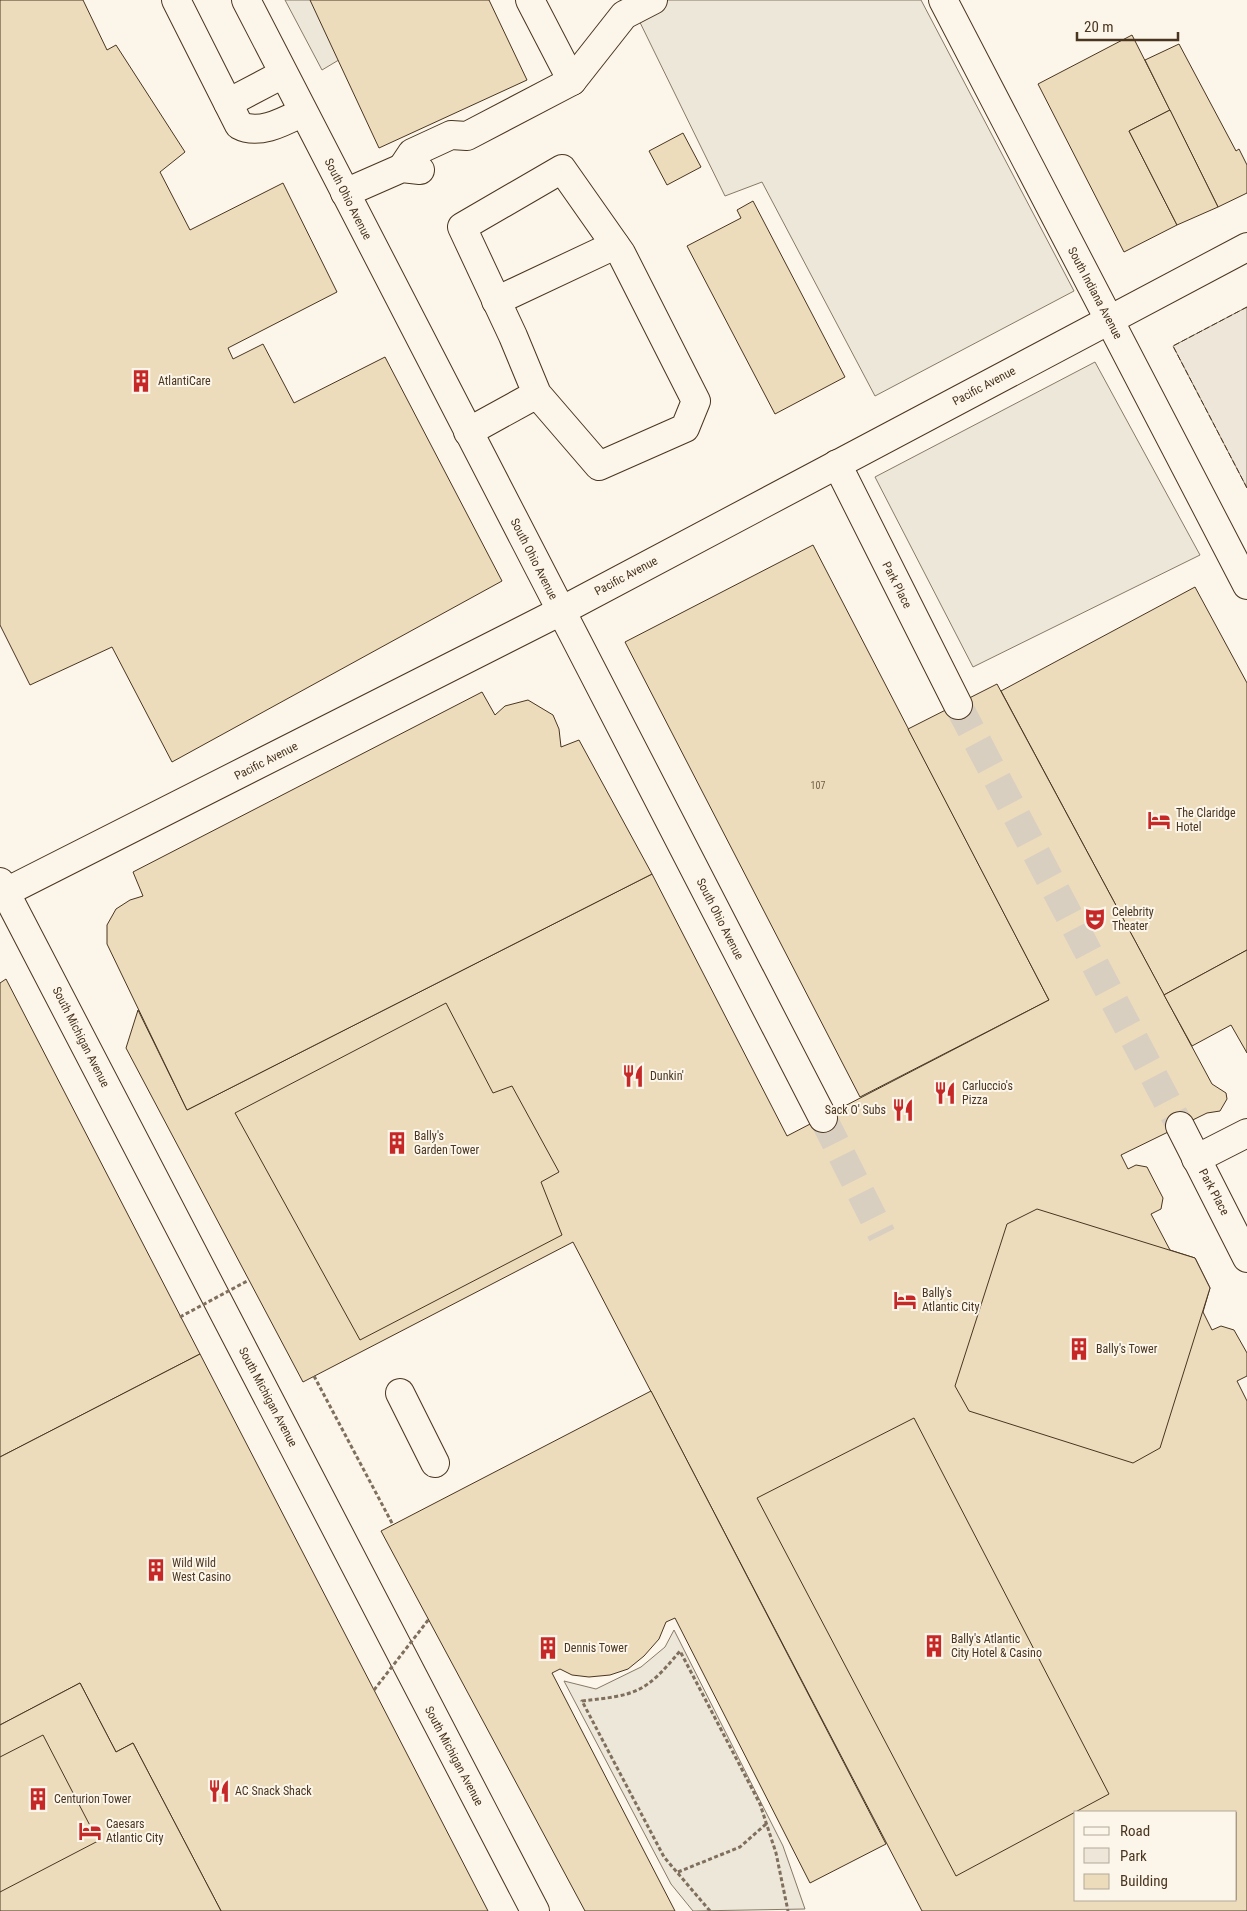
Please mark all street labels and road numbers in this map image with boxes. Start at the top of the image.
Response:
street label: South Ohio Avenue [322,156,375,242]
street label: South Indiana Avenue [1065,245,1125,342]
street label: Pacific Avenue [950,363,1018,408]
street label: South Ohio Avenue [508,516,561,602]
street label: Pacific Avenue [592,553,660,598]
street label: Park Place [879,559,915,611]
street label: Pacific Avenue [232,739,300,783]
street label: South Ohio Avenue [694,876,747,962]
street label: South Michigan Avenue [50,984,113,1090]
street label: Park Place [1196,1166,1232,1218]
street label: South Michigan Avenue [236,1345,300,1450]
street label: South Michigan Avenue [422,1704,486,1809]

